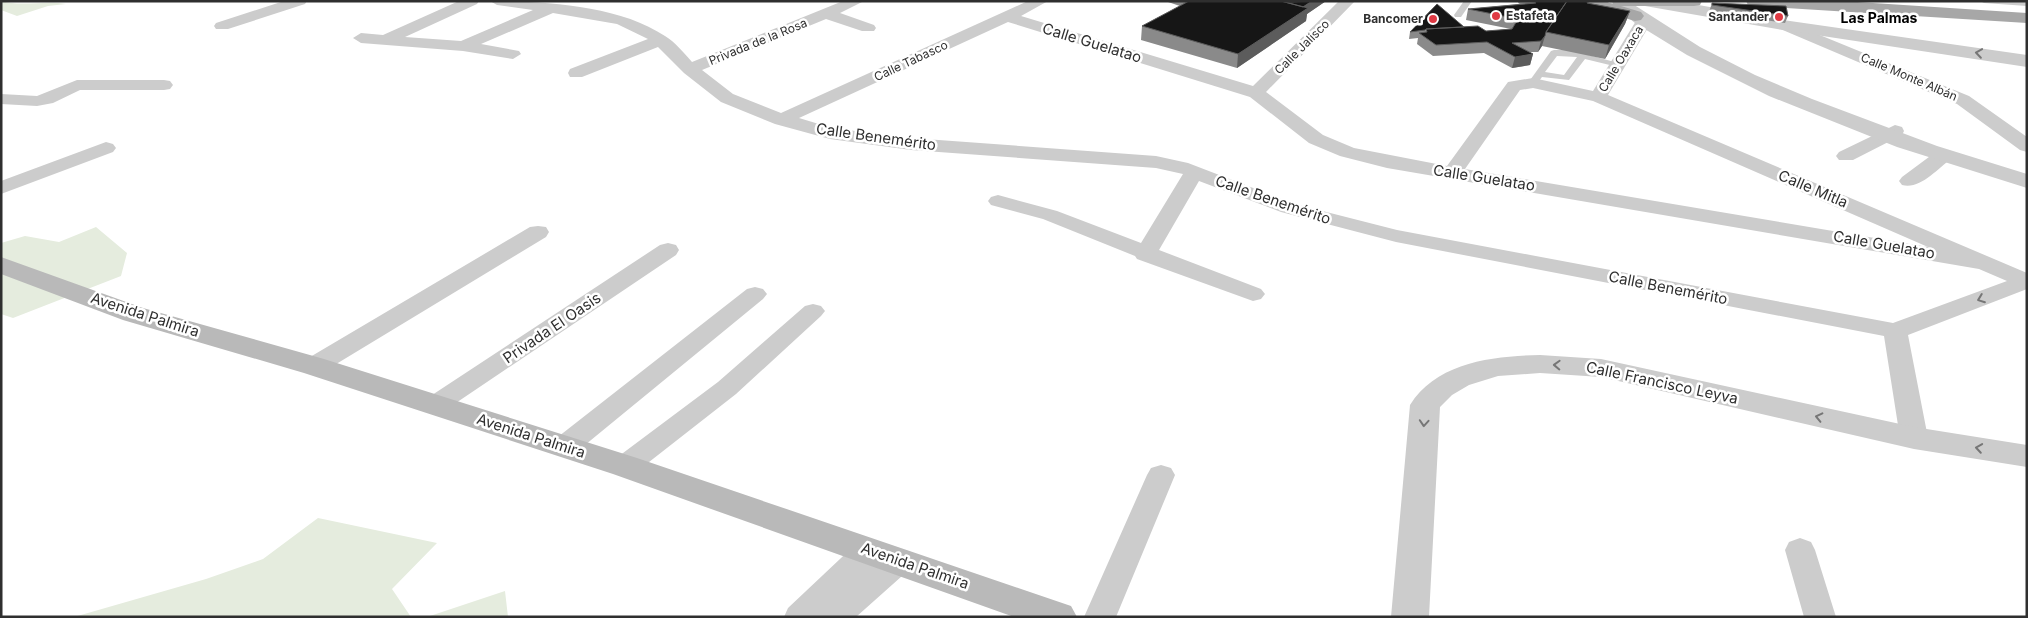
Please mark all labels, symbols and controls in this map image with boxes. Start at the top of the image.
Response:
place label: Estafeta [1506,8,1555,23]
place label: Santander [1708,9,1769,24]
district label: Las Palmas [1841,9,1918,26]
marker: Estafeta [1490,10,1502,22]
place label: Bancomer [1363,11,1423,26]
marker: Santander [1773,11,1785,23]
marker: Bancomer [1427,13,1439,25]
street label: Privada de la Rosa [706,15,809,68]
street label: Calle Jalisco [1271,16,1332,77]
street label: Calle Guelatao [1040,18,1144,67]
street label: Calle Oaxaca [1595,23,1646,95]
street label: Calle Tabasco [871,37,950,84]
street label: Calle Monte Albán [1859,49,1960,104]
one-way arrow [1974,49,1983,59]
street label: Calle Benemérito [815,119,937,154]
street label: Calle Guelatao [1432,160,1536,195]
street label: Calle Mitla [1776,165,1851,212]
street label: Calle Benemérito [1213,171,1333,228]
street label: Calle Guelatao [1832,226,1936,263]
street label: Calle Benemérito [1607,267,1729,308]
street label: Avenida Palmira [88,288,202,341]
street label: Privada El Oasis [499,288,604,367]
one-way arrow [1977,292,1986,303]
street label: Calle Francisco Leyva [1584,357,1740,408]
one-way arrow [1553,359,1561,370]
street label: Avenida Palmira [474,409,588,462]
one-way arrow [1815,412,1824,422]
one-way arrow [1418,420,1429,428]
one-way arrow [1974,443,1982,454]
street label: Avenida Palmira [859,538,972,593]

